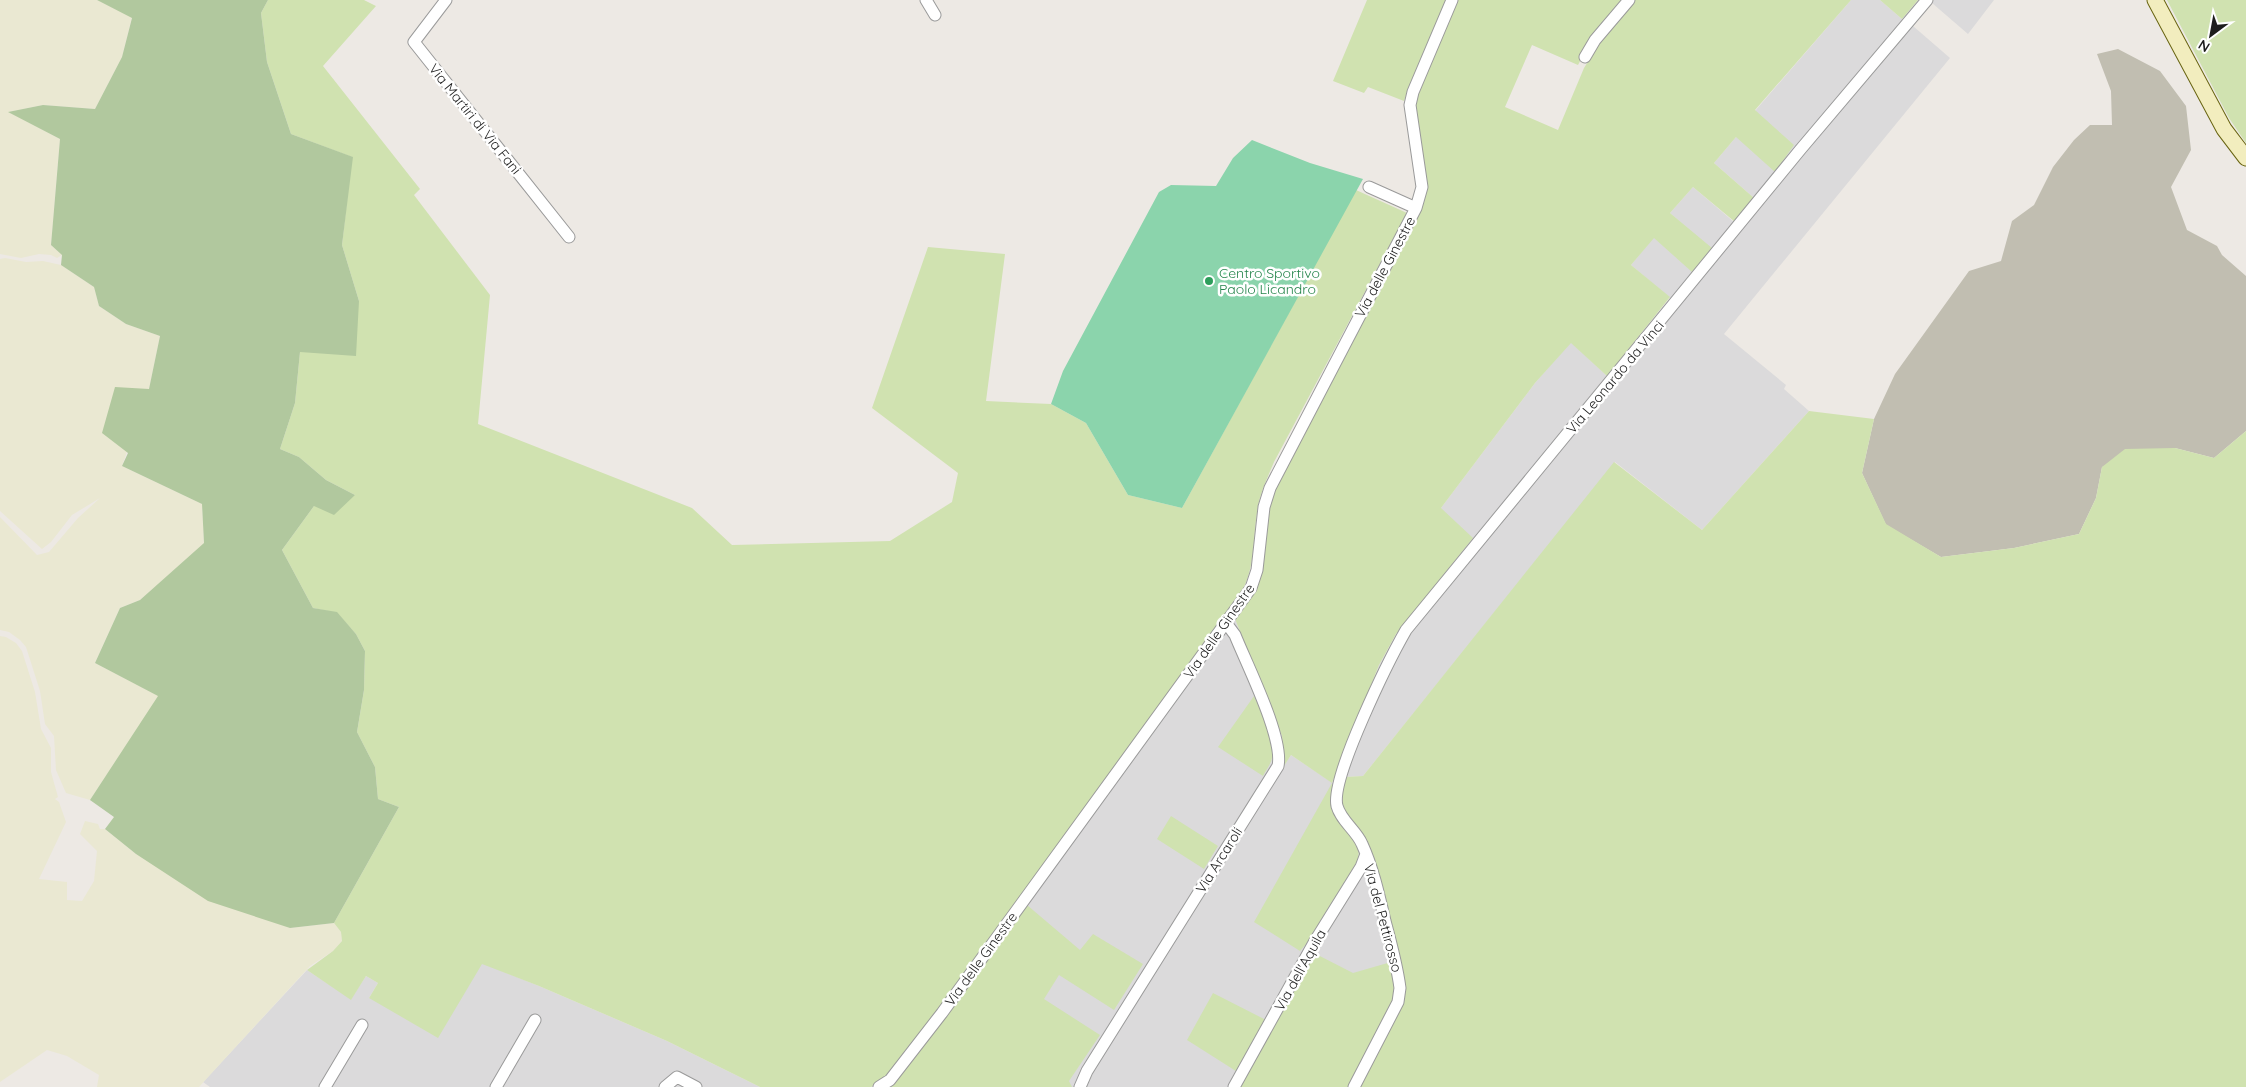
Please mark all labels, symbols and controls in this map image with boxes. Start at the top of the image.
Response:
north arrow [2186,10,2236,60]
text: N [2195,36,2213,56]
street label: Via Martiri di Via Fani [425,60,525,178]
street label: Via delle Ginestre [1351,213,1419,321]
place label: Centro Sportivo Paolo Licandro [1219,264,1320,298]
marker: Centro Sportivo Paolo Licandro [1203,275,1215,287]
street label: Via Leonardo da Vinci [1562,317,1668,437]
street label: Via delle Ginestre [1179,580,1259,682]
street label: Via Arcaroli [1192,824,1246,896]
street label: Via del Pettirosso [1360,862,1406,974]
street label: Via delle Ginestre [941,908,1021,1010]
street label: Via dell'Aquila [1270,926,1330,1014]

